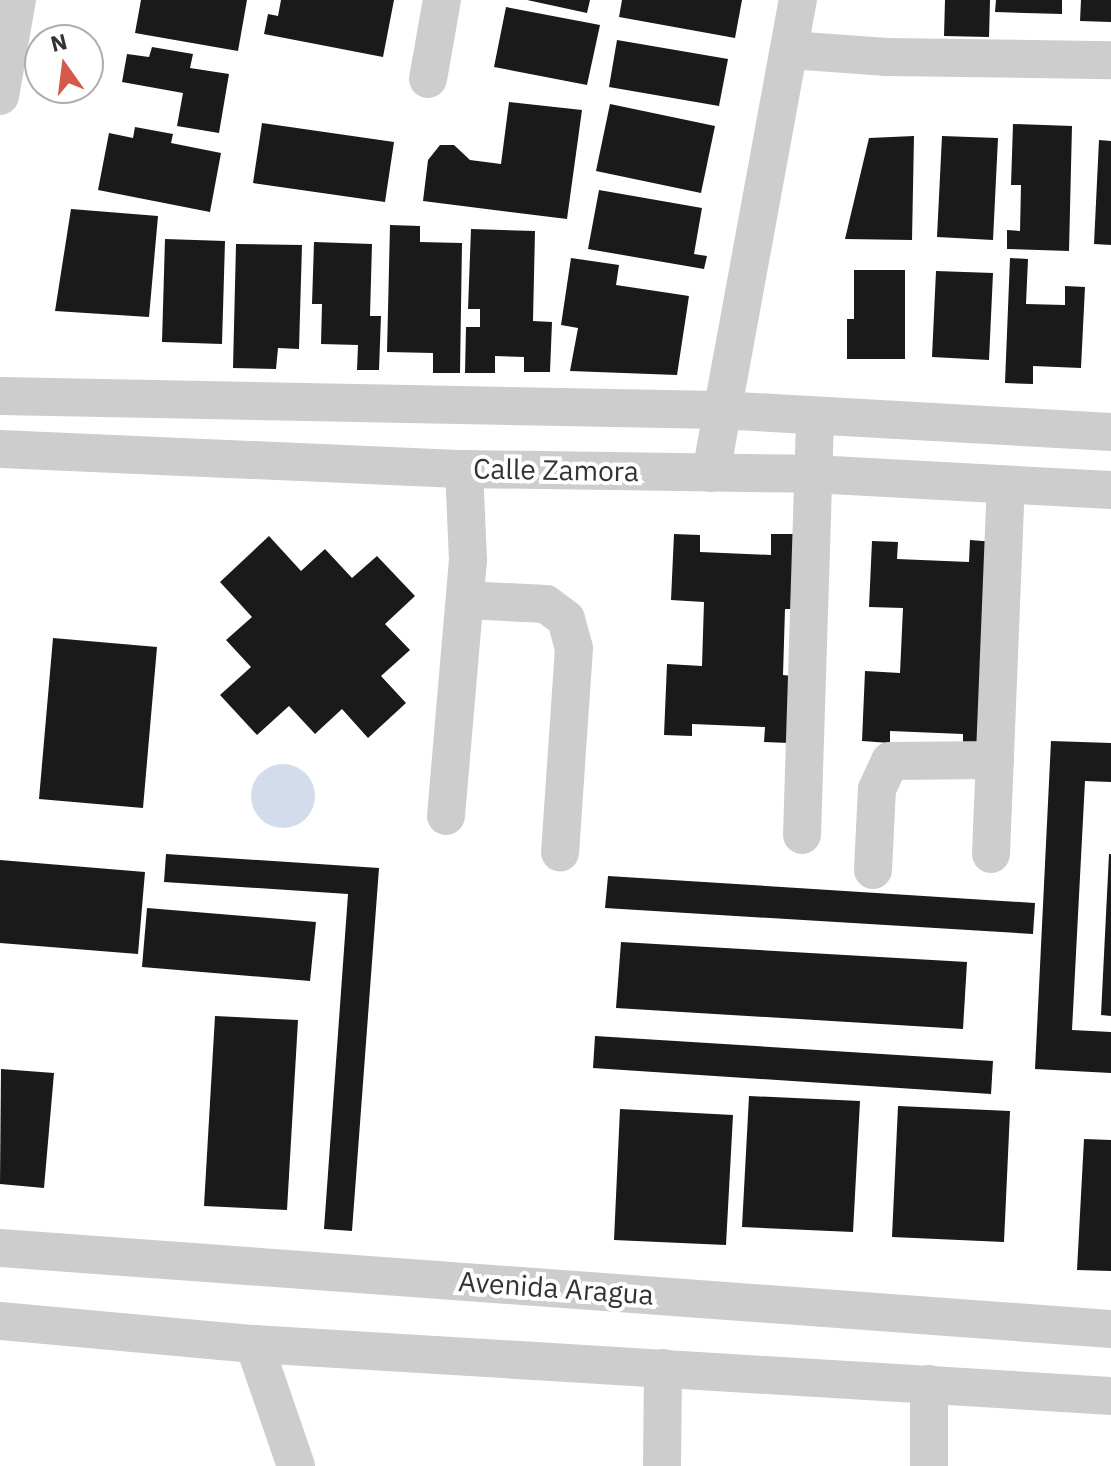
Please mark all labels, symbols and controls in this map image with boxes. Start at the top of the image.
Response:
north arrow [24,24,104,104]
text: N [47,26,70,58]
street label: Calle Zamora [473,452,639,488]
street label: Avenida Aragua [457,1264,655,1312]

